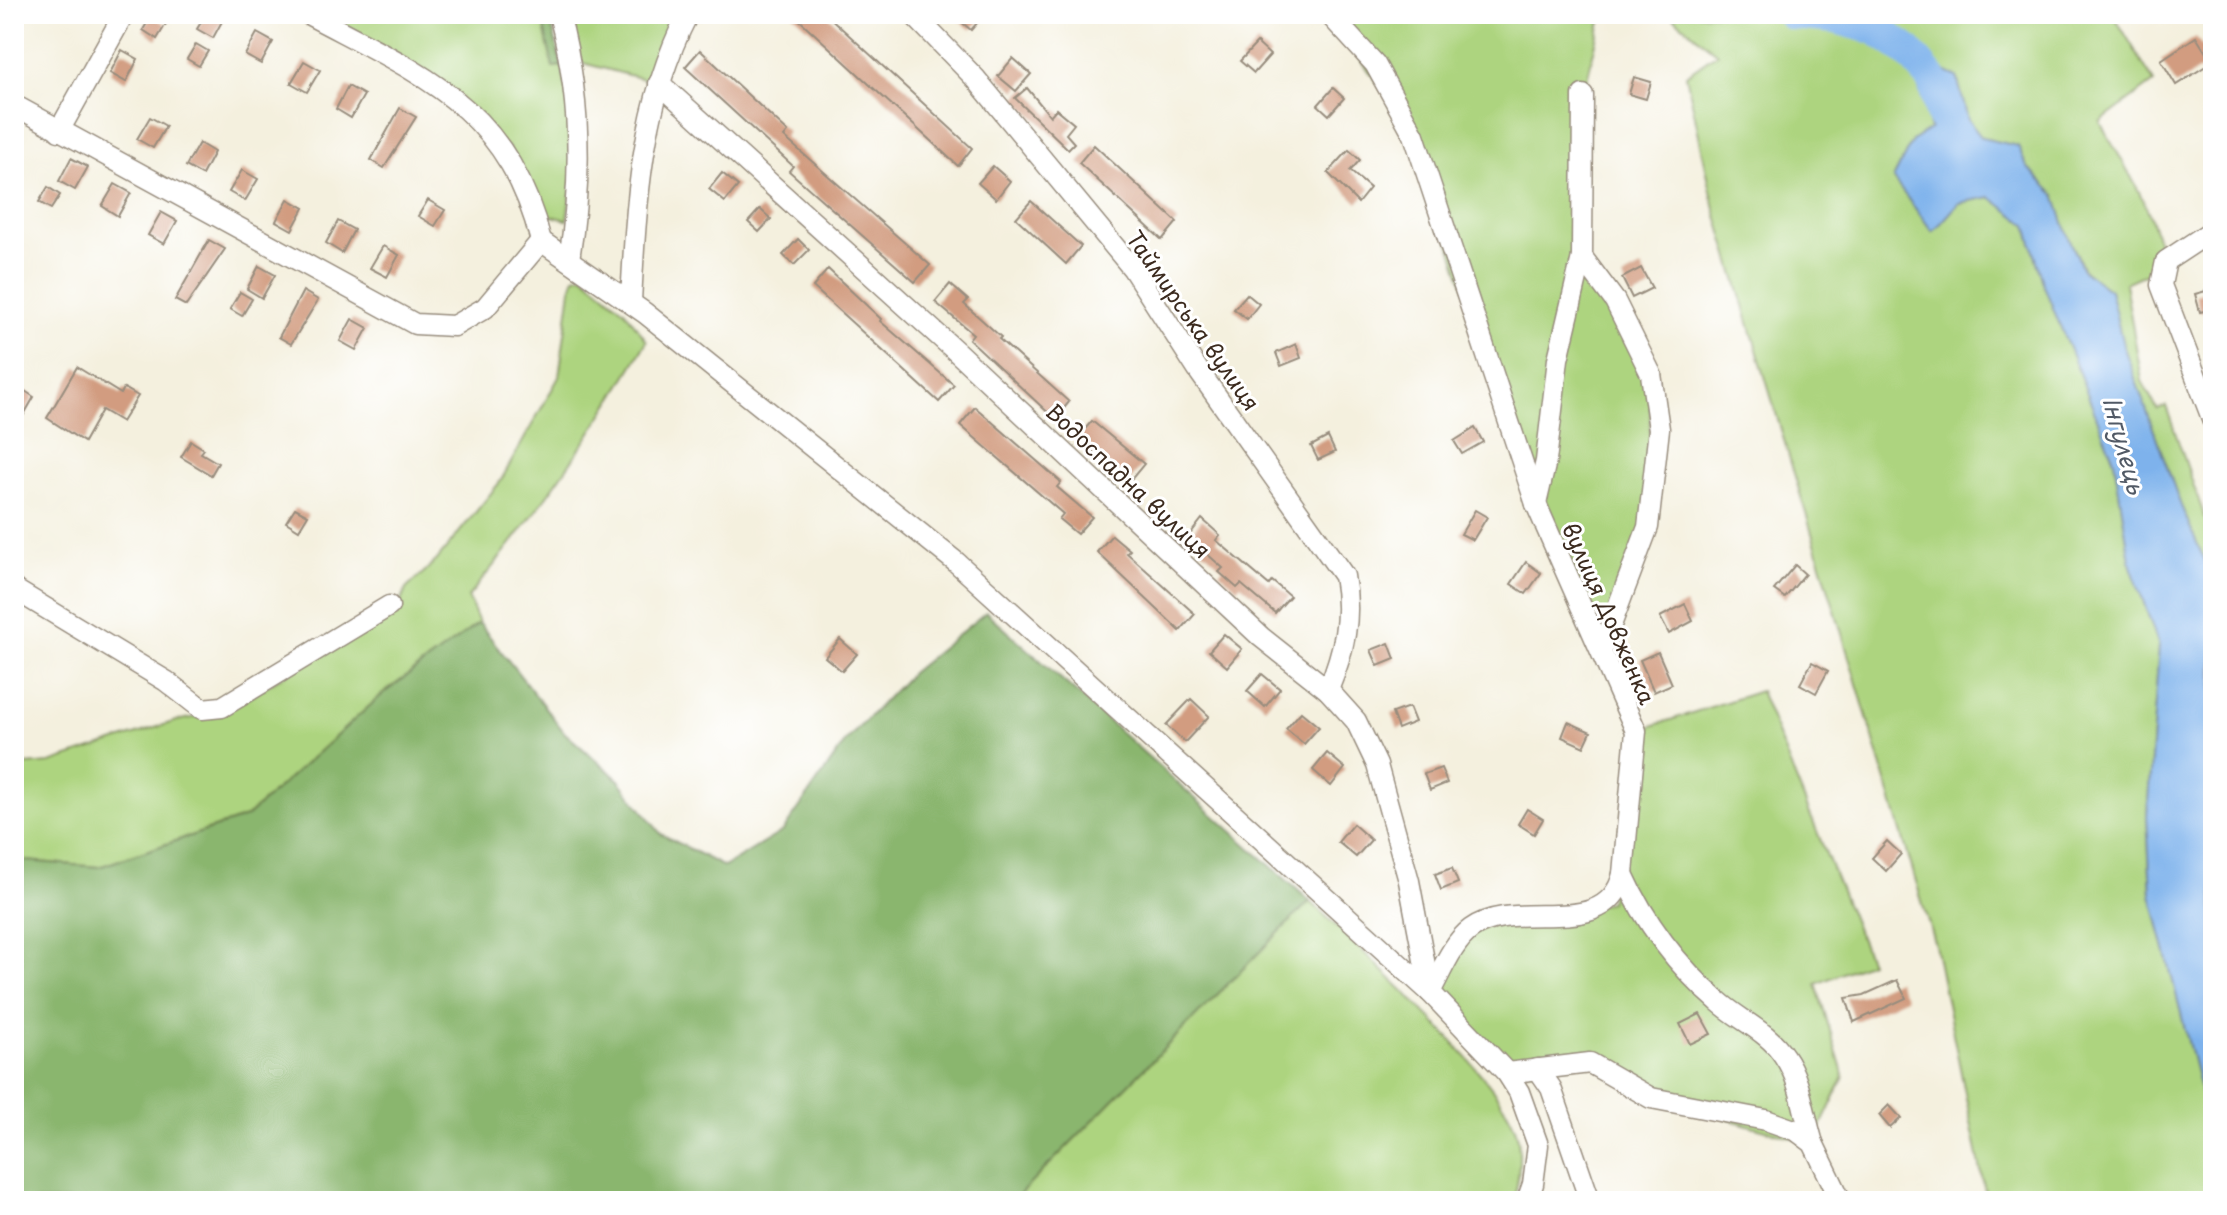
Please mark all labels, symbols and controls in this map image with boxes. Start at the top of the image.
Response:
street label: Таймирська вулиця [1119,223,1269,417]
water label: Інгулець [2095,392,2156,499]
street label: Водоспадна вулиця [1039,395,1219,565]
street label: вулиця Довженка [1555,517,1665,709]

